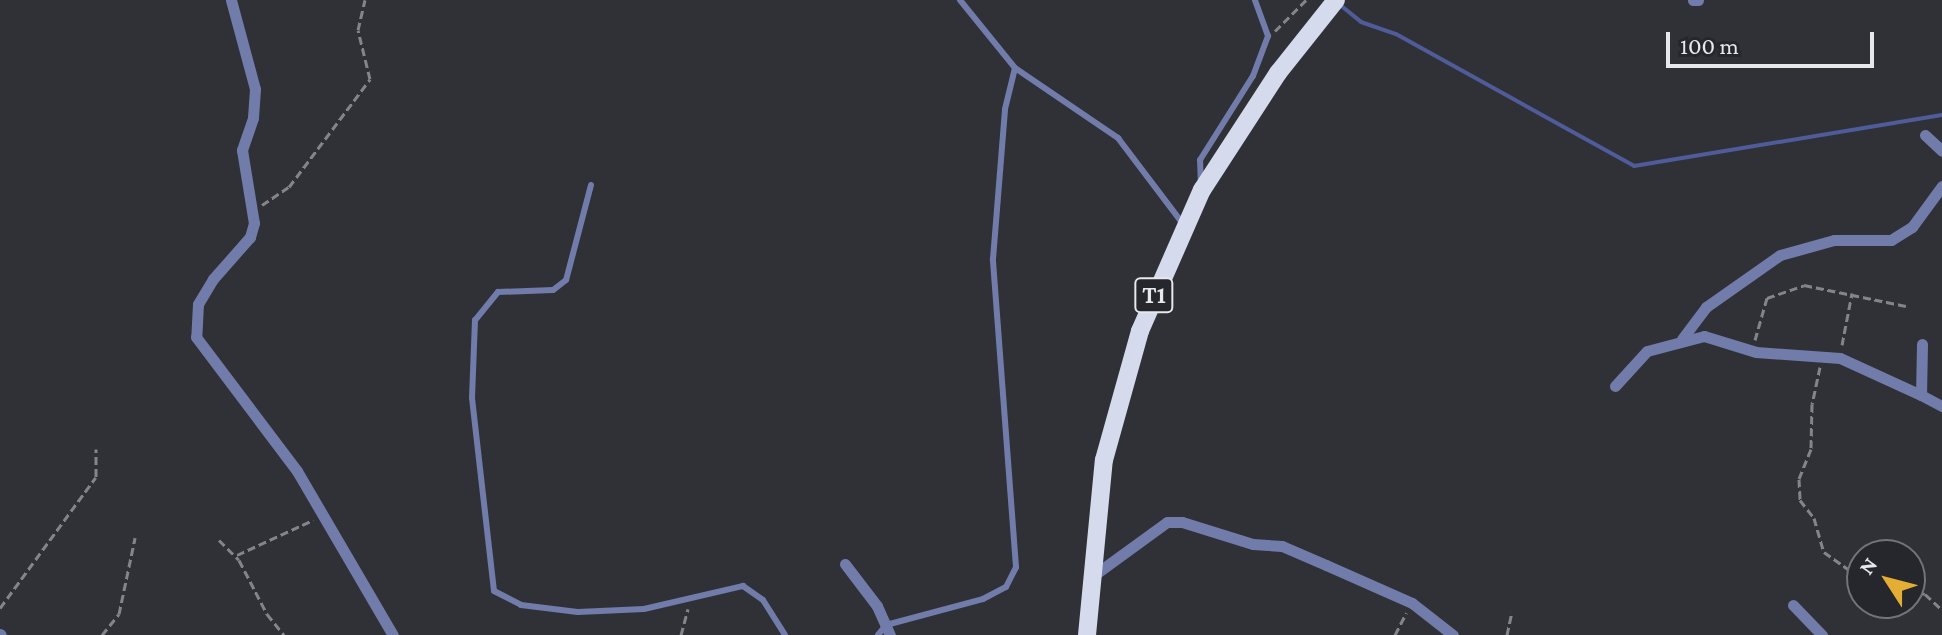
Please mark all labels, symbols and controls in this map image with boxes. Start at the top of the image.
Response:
scale bar [1670,16,1878,66]
text: 100 m [1680,32,1739,59]
road number: T1 [1134,275,1174,315]
north arrow [1846,539,1926,619]
text: N [1853,552,1882,579]

